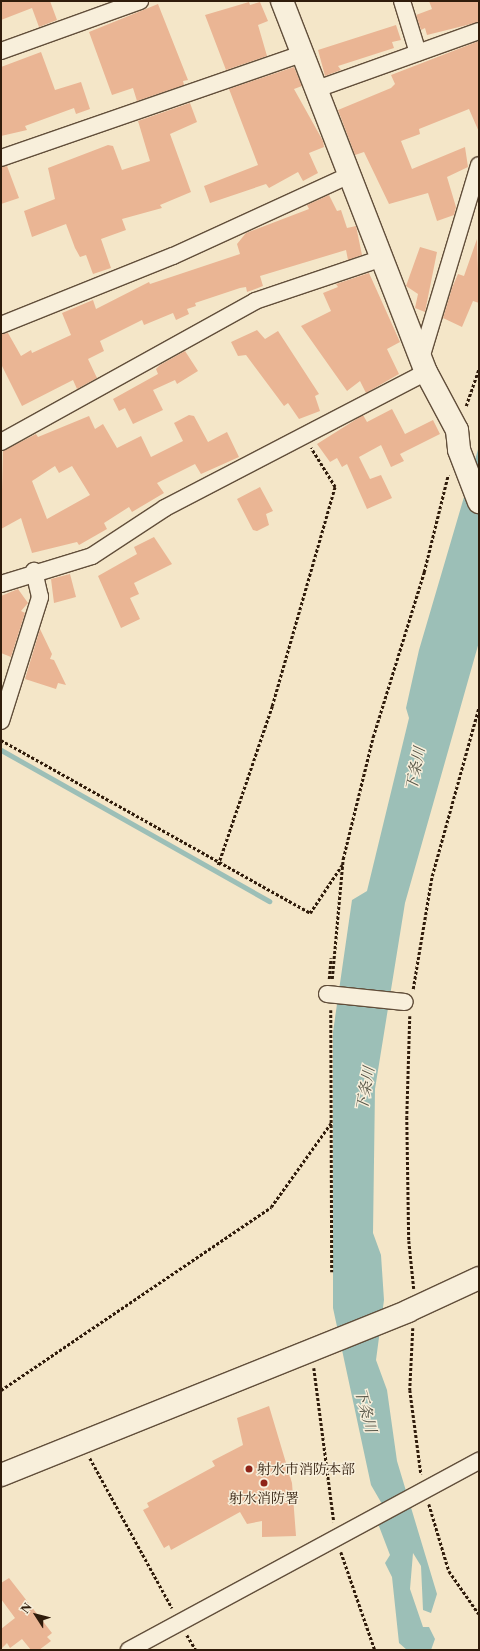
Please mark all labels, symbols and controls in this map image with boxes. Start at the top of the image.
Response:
water label: 下条川 [402,745,428,793]
water label: 下条川 [352,1065,378,1113]
water label: 下条川 [351,1386,381,1434]
place label: 射水市消防本部 [257,1461,355,1477]
marker: 射水市消防本部 [244,1464,254,1474]
marker: 射水消防署 [259,1478,269,1488]
place label: 射水消防署 [229,1490,299,1506]
north arrow [16,1595,56,1635]
text: N [18,1600,35,1616]

